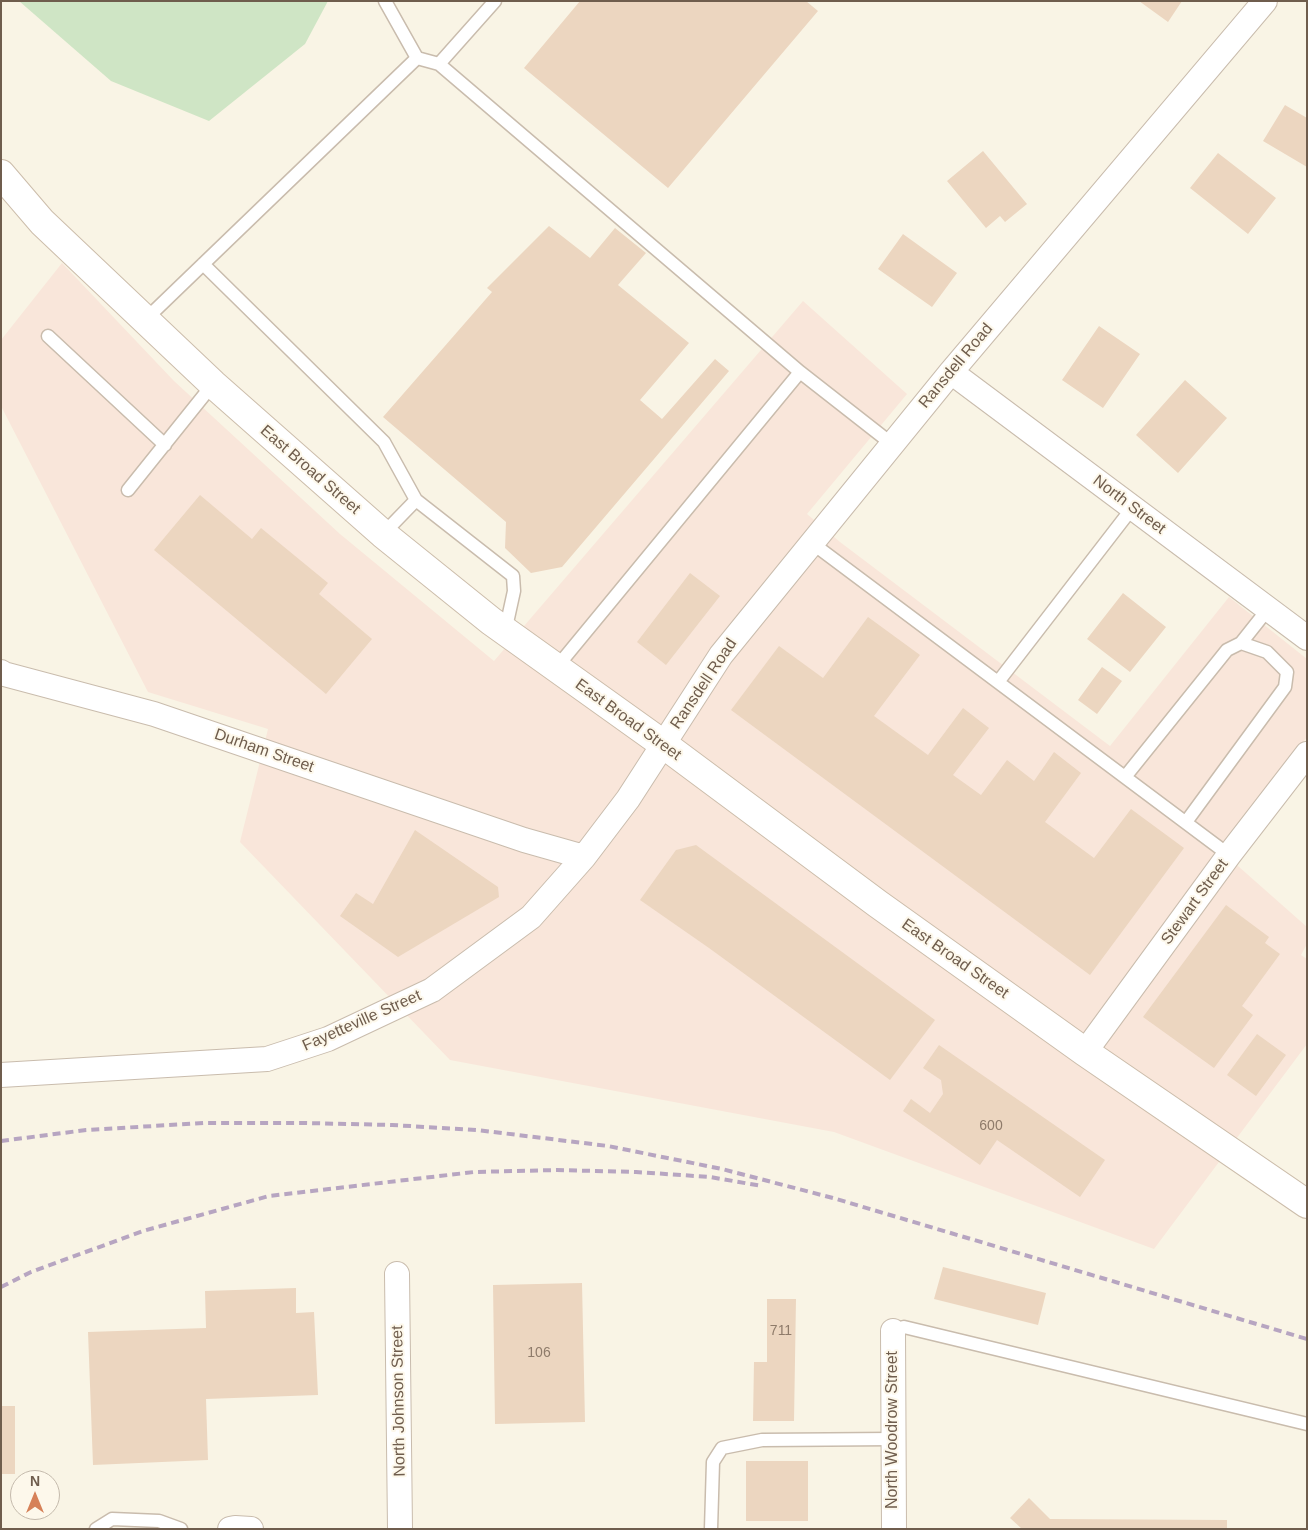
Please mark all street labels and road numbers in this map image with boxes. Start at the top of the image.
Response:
street label: Ransdell Road [915,320,997,412]
street label: East Broad Street [256,421,364,519]
street label: North Street [1089,471,1169,539]
street label: Ransdell Road [667,635,741,733]
street label: East Broad Street [571,675,685,765]
street label: Durham Street [212,725,316,777]
street label: Stewart Street [1157,855,1233,949]
street label: East Broad Street [898,915,1012,1003]
street label: Fayetteville Street [300,986,424,1056]
street label: North Johnson Street [388,1325,410,1477]
street label: North Woodrow Street [883,1351,903,1509]

